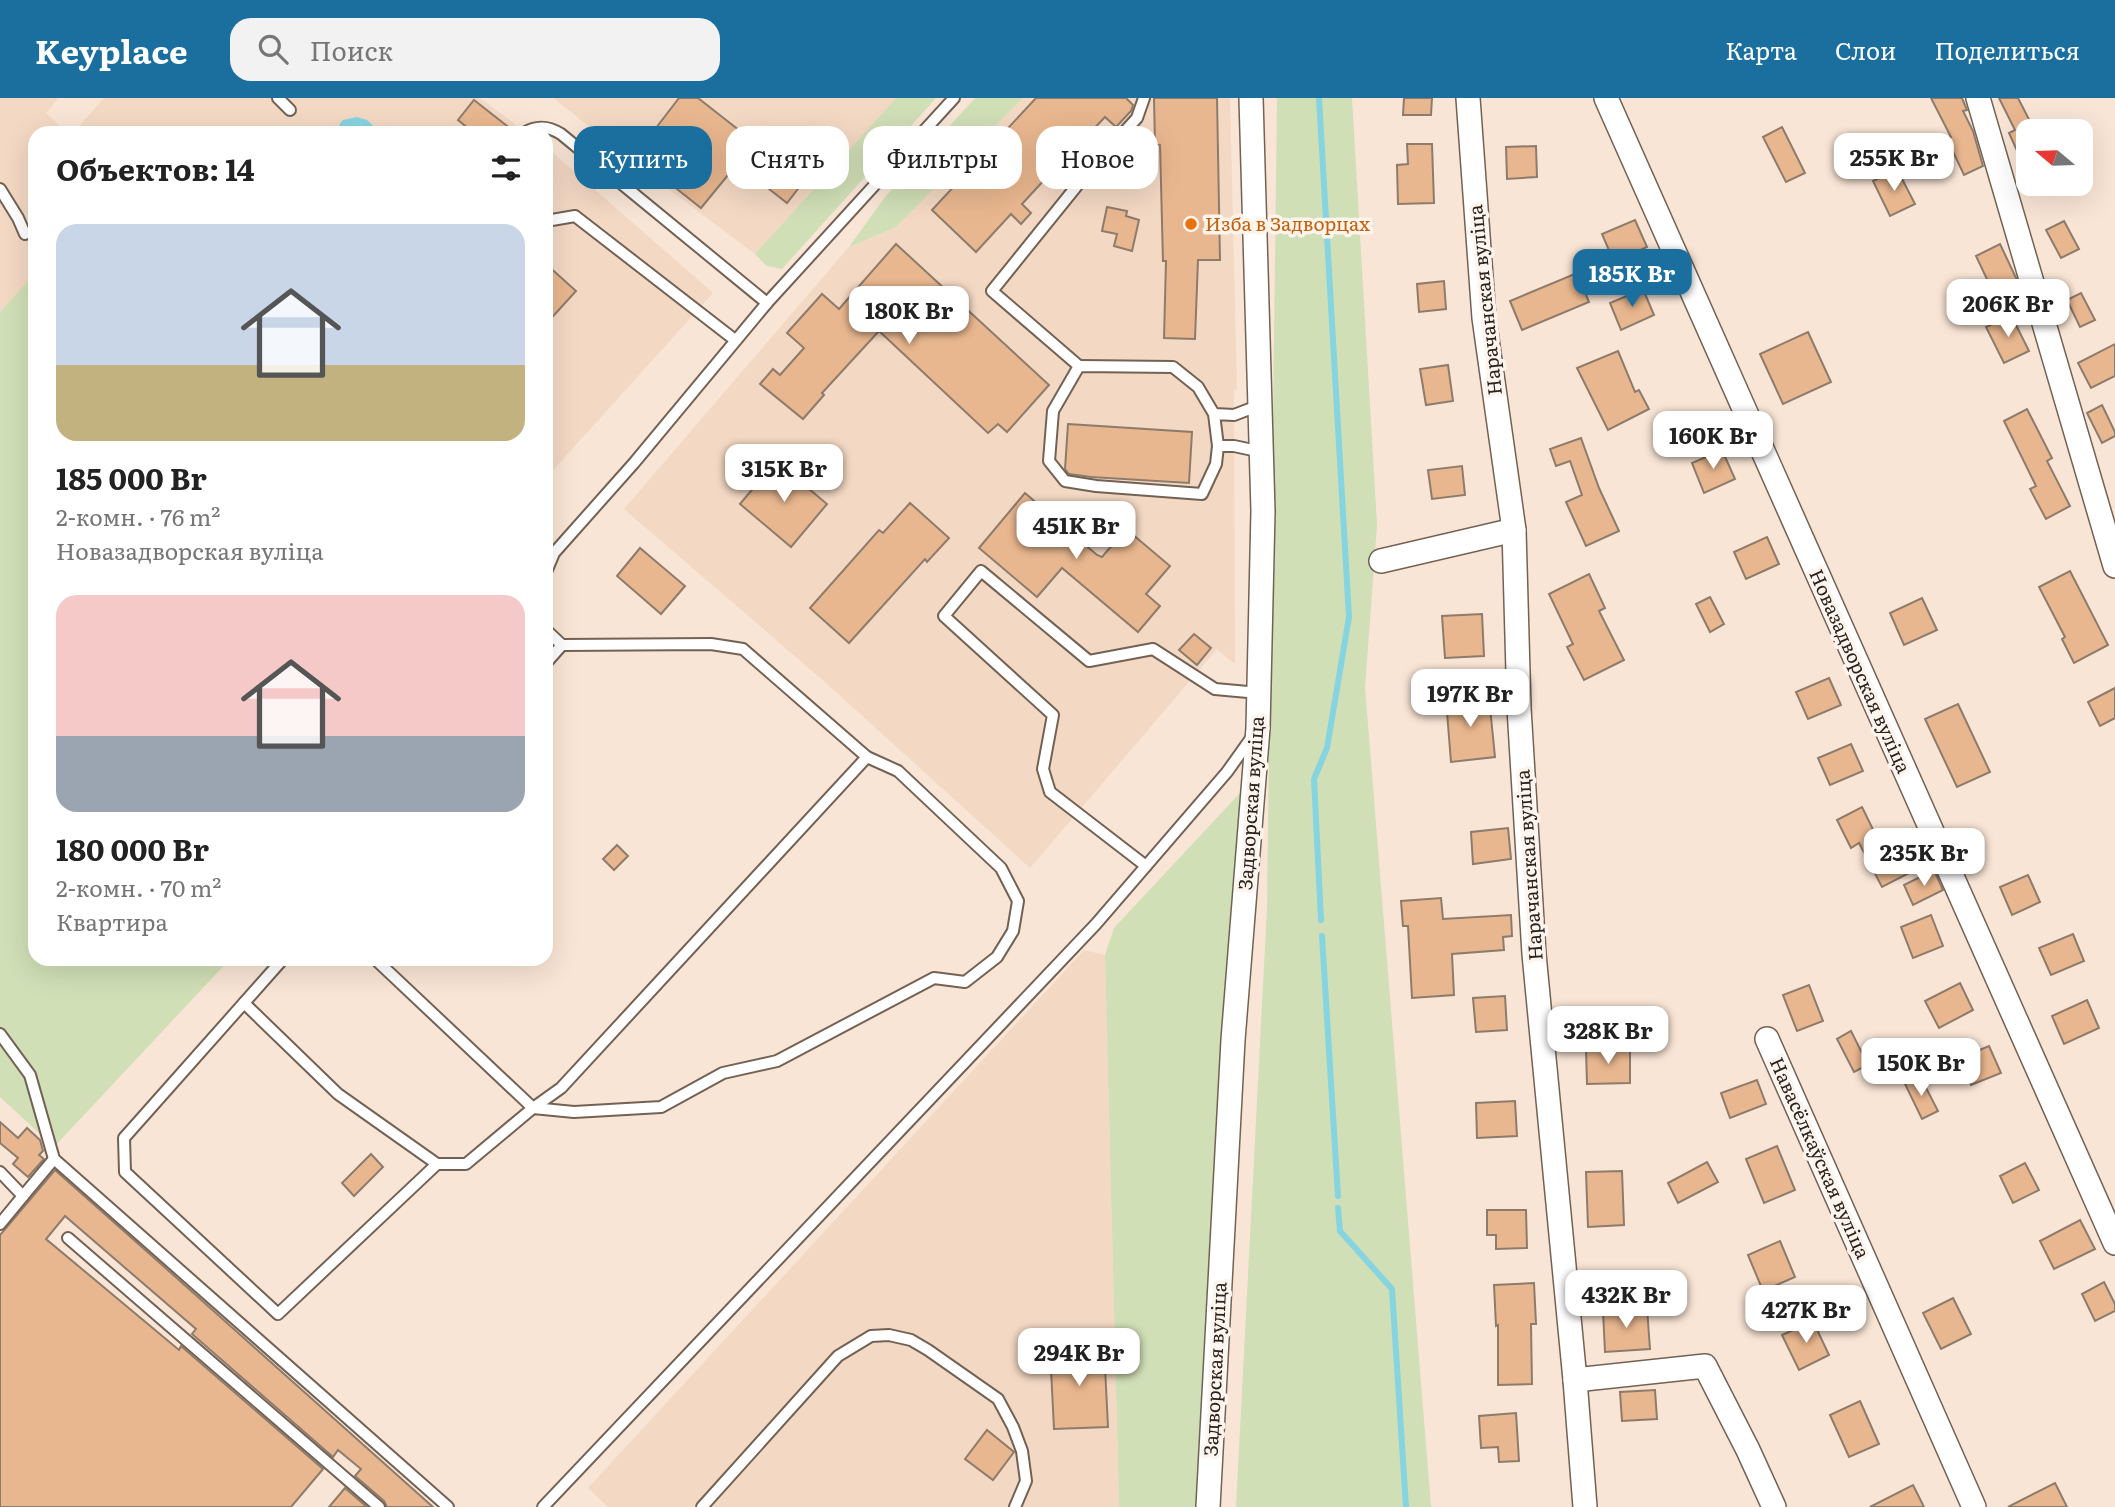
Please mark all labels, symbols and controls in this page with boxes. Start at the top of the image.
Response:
search box [230,18,720,81]
text: Keyplace [35,25,188,74]
icon: search [254,30,292,68]
text: Поиск [310,30,393,69]
text: Карта [1725,32,1797,67]
text: Слои [1835,32,1896,67]
text: Поделиться [1934,32,2080,67]
north arrow [2016,119,2093,196]
map controls [2016,119,2093,196]
chip: Купить [574,126,712,189]
chip: Снять [726,126,849,189]
chip: Фильтры [863,126,1022,189]
chip: Новое [1036,126,1158,189]
pin: 255K Br [1829,134,1959,193]
text: 255K Br [1850,139,1938,173]
text: Объектов: 14 [56,146,255,190]
icon: filters [487,149,525,187]
street label: Нарачанская вуліца [1460,203,1508,397]
place label: Изба в Задворцах [1205,209,1370,237]
marker: Изба в Задворцах [1183,216,1199,232]
pin: 185K Br [1567,250,1697,309]
text: 185K Br [1589,255,1675,289]
icon: home [228,270,354,396]
pin: 206K Br [1943,280,2073,339]
text: 206K Br [1963,285,2053,319]
pin: 180K Br [844,286,974,346]
text: 180K Br [865,292,953,326]
pin: 160K Br [1648,412,1778,471]
text: 160K Br [1669,417,1757,451]
pin: 315K Br [719,444,849,504]
text: 315K Br [741,450,827,484]
text: 185 000 Br [56,455,207,499]
text: 2-комн. · 76 m² [56,499,221,533]
pin: 451K Br [1011,502,1141,561]
text: 451K Br [1033,507,1119,541]
text: Новазадворская вуліца [56,533,324,567]
street label: Новазадворская вуліца [1803,564,1919,778]
icon: home [228,641,354,767]
pin: 197K Br [1405,670,1535,729]
text: 197K Br [1427,675,1513,709]
street label: Задворская вуліца [1230,714,1270,891]
street label: Нарачанская вуліца [1507,768,1549,962]
text: 180 000 Br [56,826,209,870]
pin: 235K Br [1859,828,1989,888]
text: 235K Br [1880,834,1968,868]
text: 2-комн. · 70 m² [56,870,221,904]
text: Квартира [56,904,168,938]
pin: 328K Br [1543,1006,1673,1066]
text: 328K Br [1563,1012,1653,1046]
pin: 150K Br [1856,1038,1986,1098]
text: 150K Br [1877,1044,1965,1078]
street label: Навасёлкаўская вуліца [1764,1052,1878,1263]
pin: 432K Br [1561,1270,1691,1330]
text: 432K Br [1581,1276,1671,1310]
street label: Задворская вуліца [1195,1280,1233,1457]
pin: 427K Br [1741,1286,1871,1345]
text: 427K Br [1761,1291,1851,1325]
pin: 294K Br [1014,1328,1144,1388]
text: 294K Br [1034,1334,1124,1368]

